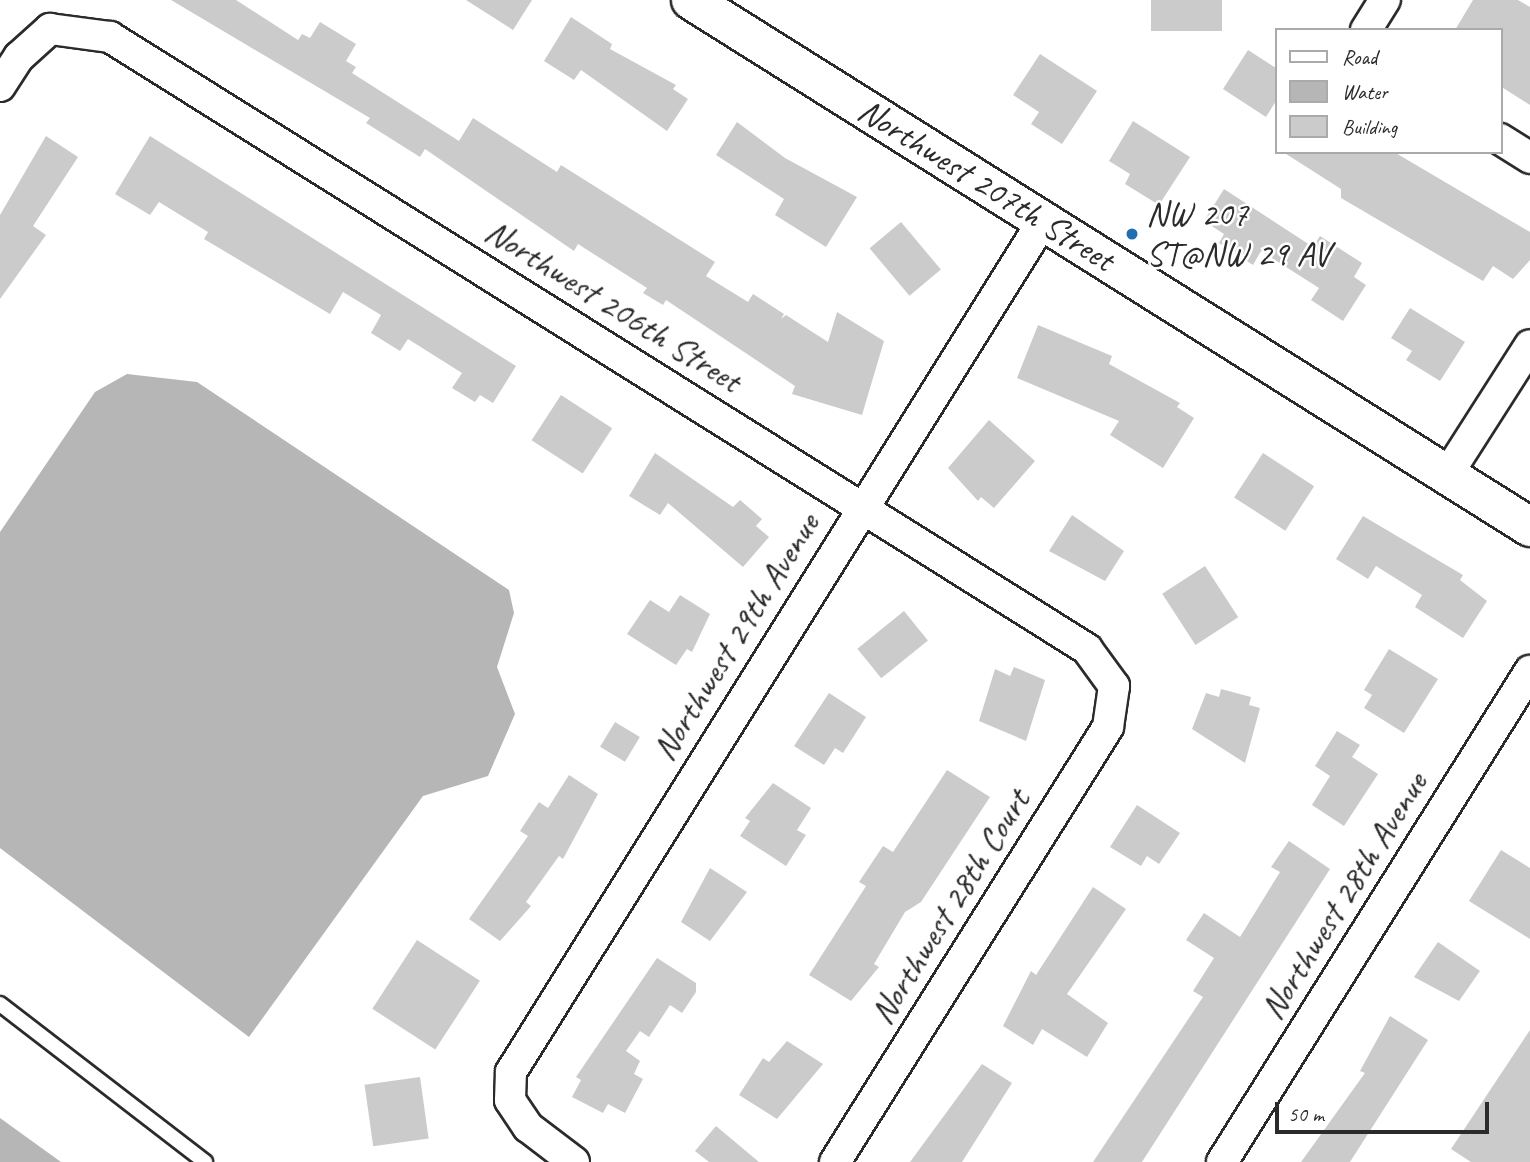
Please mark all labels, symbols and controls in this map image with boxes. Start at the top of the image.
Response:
legend [1274,28,1502,154]
text: Road [1342,44,1377,70]
text: Water [1342,79,1388,105]
street label: Northwest 207th Street [850,89,1122,281]
text: Building [1342,114,1397,140]
place label: NW 207 ST@NW 29 AV [1146,193,1330,275]
street label: Northwest 206th Street [477,210,749,402]
marker: NW 207 ST@NW 29 AV [1124,226,1140,242]
street label: Northwest 29th Avenue [643,506,829,768]
street label: Northwest 28th Avenue [1251,765,1437,1027]
street label: Northwest 28th Court [861,782,1039,1032]
scale bar [1278,1088,1492,1132]
text: 50 m [1288,1101,1324,1127]

